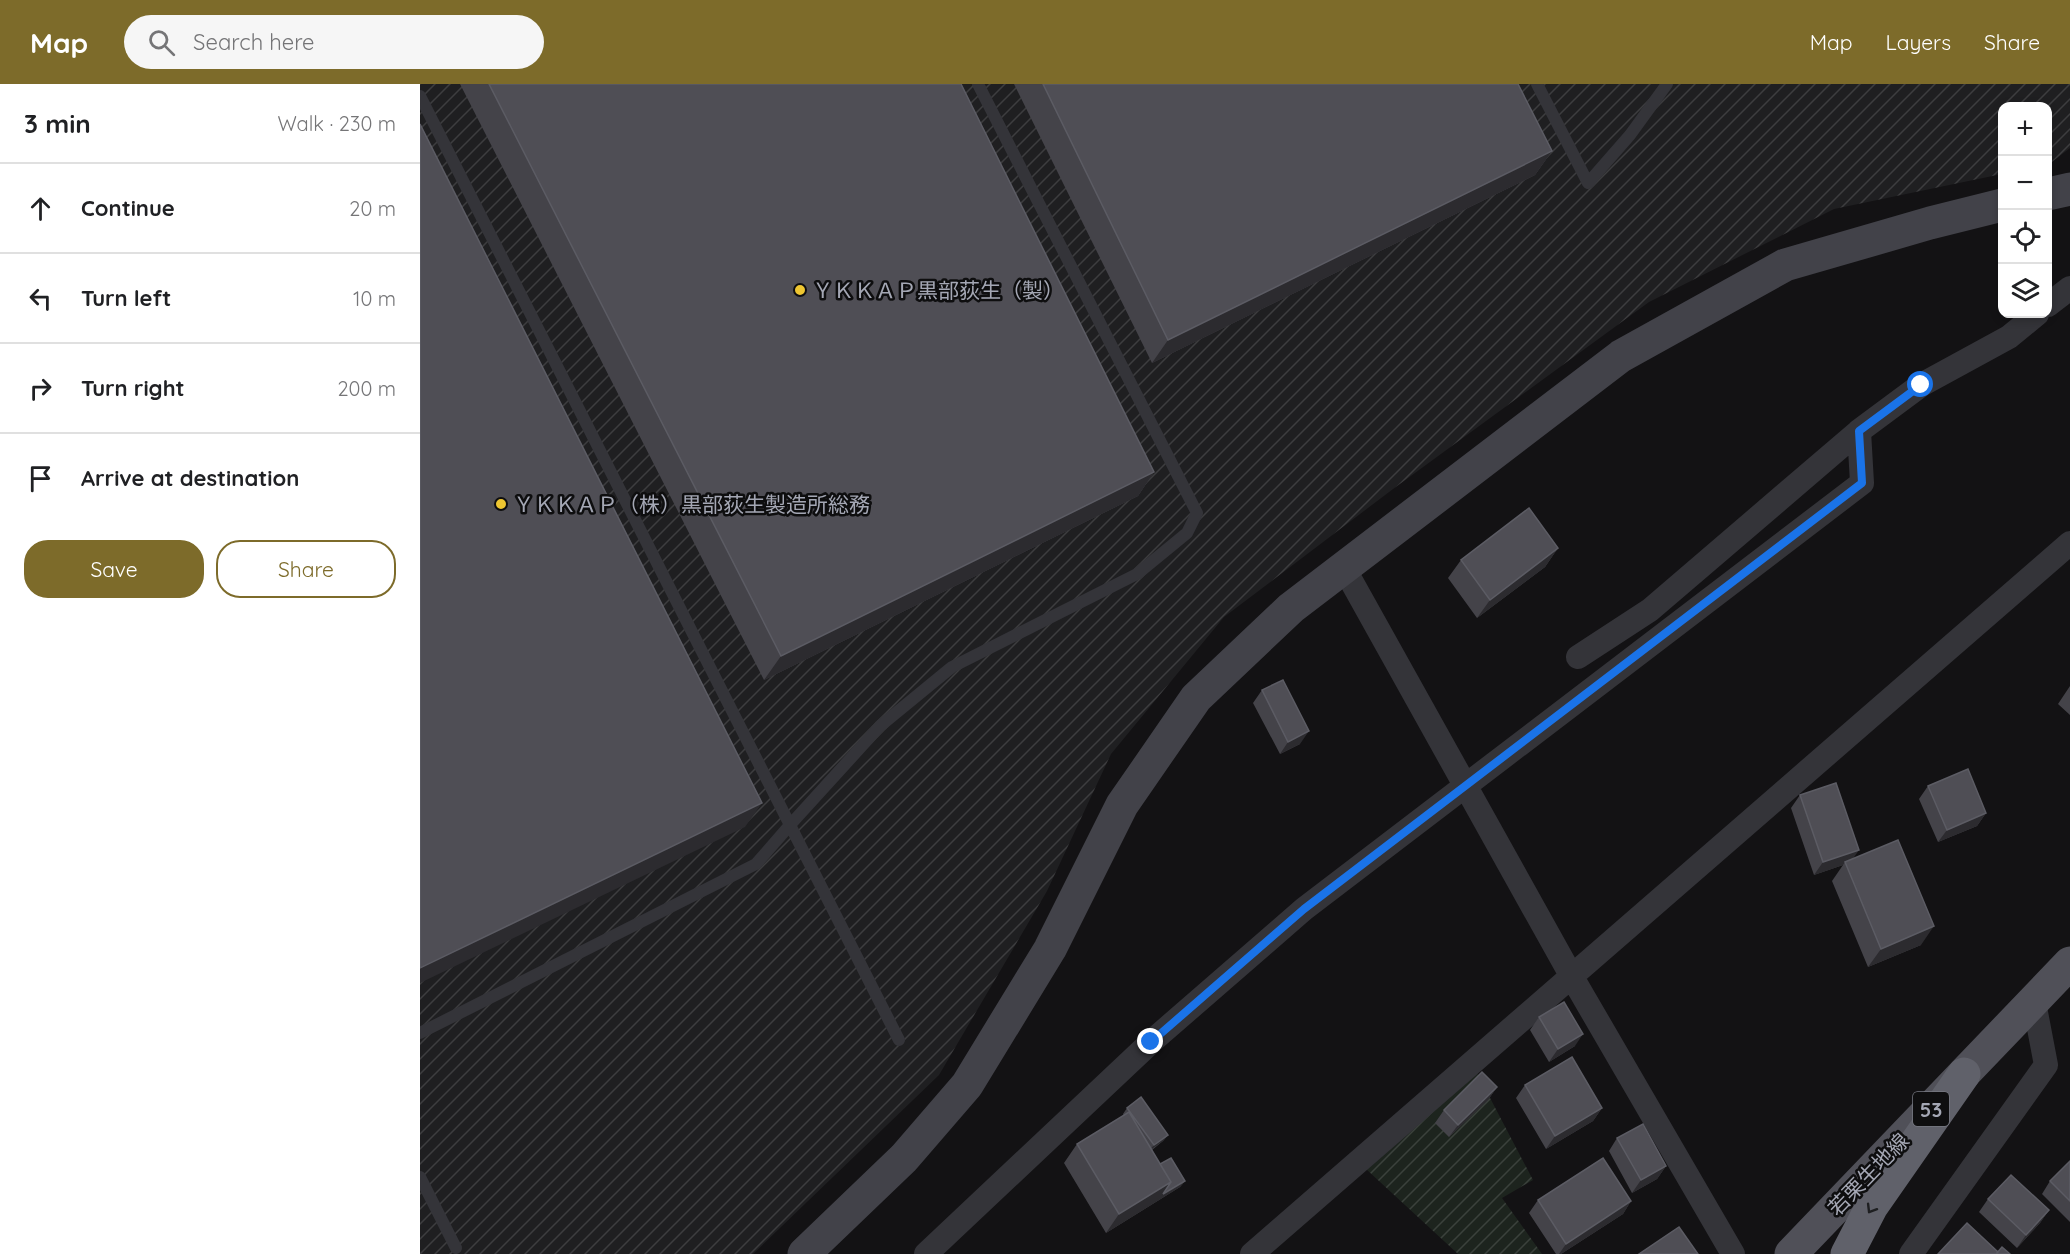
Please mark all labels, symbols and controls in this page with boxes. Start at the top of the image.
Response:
search box [124,15,544,69]
text: Map [30,25,88,60]
icon: search [145,26,178,59]
text: Search here [193,28,315,56]
text: Map [1810,29,1853,55]
text: Layers [1886,29,1951,55]
text: Share [1984,29,2040,55]
map controls [1998,102,2052,318]
button: + [1998,102,2052,156]
text: 3 min [24,107,91,140]
text: Walk · 230 m [277,111,396,136]
button: − [1998,156,2052,210]
icon: ahead [24,192,57,225]
text: Continue [81,194,175,222]
text: 20 m [349,196,396,221]
button: locate [1998,210,2052,264]
button: layers [1998,264,2052,318]
place label: ＹＫＫＡＰ黒部荻生（製） [812,277,1064,303]
icon: left [24,282,57,315]
marker: ＹＫＫＡＰ黒部荻生（製） [793,283,807,297]
text: Turn left [81,284,171,312]
text: 10 m [353,286,396,311]
route start [1907,371,1933,397]
icon: right [24,372,57,405]
text: Turn right [81,374,185,402]
text: 200 m [337,376,396,401]
icon: arrive [24,462,57,495]
text: Arrive at destination [81,464,299,492]
place label: ＹＫＫＡＰ（株）黒部荻生製造所総務 [513,491,870,517]
marker: ＹＫＫＡＰ（株）黒部荻生製造所総務 [494,497,508,511]
button: Save [24,540,204,598]
button: Share [216,540,396,598]
route end [1137,1028,1163,1054]
road number: 53 [1913,1092,1949,1126]
street label: 若栗生地線 [1822,1127,1914,1221]
one-way arrow [1867,1203,1879,1213]

